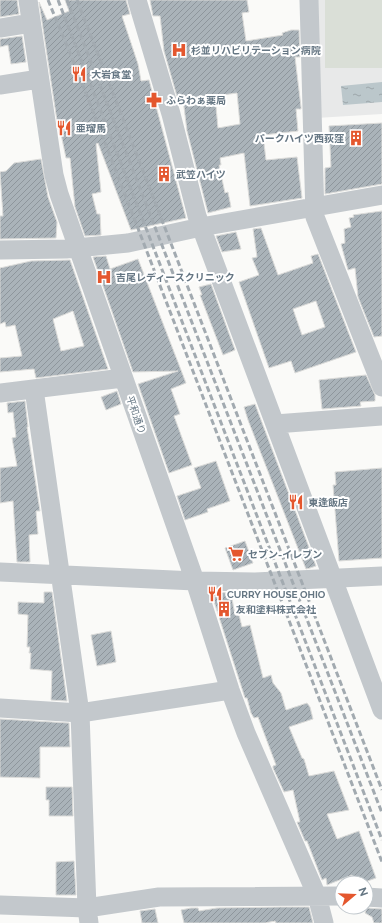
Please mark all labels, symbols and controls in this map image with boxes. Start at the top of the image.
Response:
hospital icon: 杉並リハビリテーション病院 [170,41,188,59]
place label: 杉並リハビリテーション病院 [191,45,321,56]
restaurant icon: 大岩食堂 [70,65,88,83]
place label: 大岩食堂 [91,69,131,80]
pharmacy icon: ふらわぁ薬局 [145,91,163,109]
place label: ふらわぁ薬局 [166,95,226,106]
restaurant icon: 亜瑠馬 [55,119,73,137]
place label: 亜瑠馬 [76,123,106,134]
building icon: パークハイツ西荻窪 [347,129,365,147]
place label: パークハイツ西荻窪 [255,133,344,144]
building icon: 武笠ハイツ [155,165,173,183]
place label: 武笠ハイツ [176,169,226,180]
hospital icon: 吉尾レディースクリニック [95,268,113,286]
place label: 吉尾レディースクリニック [116,272,235,283]
street label: 平和通り [124,394,148,436]
restaurant icon: 東逢飯店 [287,493,305,511]
place label: 東逢飯店 [308,497,348,508]
supermarket icon: セブン-イレブン [227,545,245,563]
place label: セブン-イレブン [248,549,322,560]
restaurant icon: CURRY HOUSE OHIO [206,585,224,603]
place label: CURRY HOUSE OHIO [227,589,326,600]
building icon: 友和塗料株式会社 [215,600,233,618]
place label: 友和塗料株式会社 [236,604,317,615]
north arrow [334,875,374,915]
text: N [355,886,370,898]

